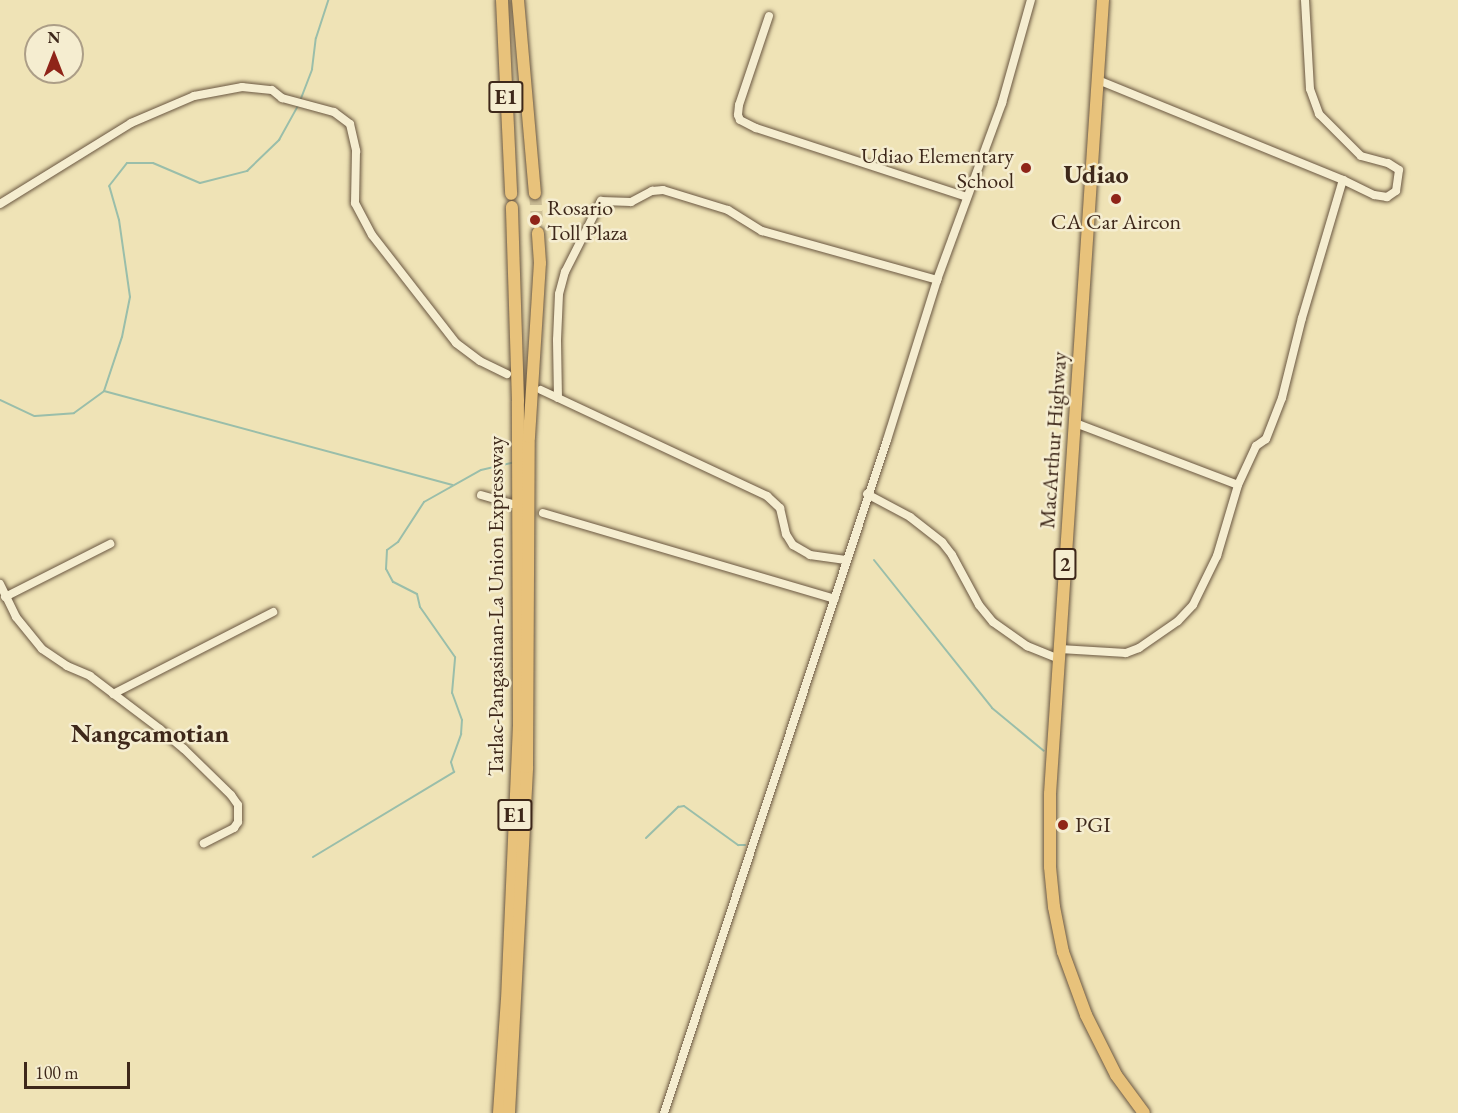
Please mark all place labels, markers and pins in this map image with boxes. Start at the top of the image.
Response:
place label: Udiao Elementary School [861,142,1014,194]
marker: Udiao Elementary School [1019,161,1033,175]
marker: CA Car Aircon [1109,192,1123,206]
place label: Rosario Toll Plaza [547,194,628,246]
place label: CA Car Aircon [1051,209,1181,235]
marker: Rosario Toll Plaza [528,213,542,227]
place label: PGI [1075,812,1111,838]
marker: PGI [1056,818,1070,832]

